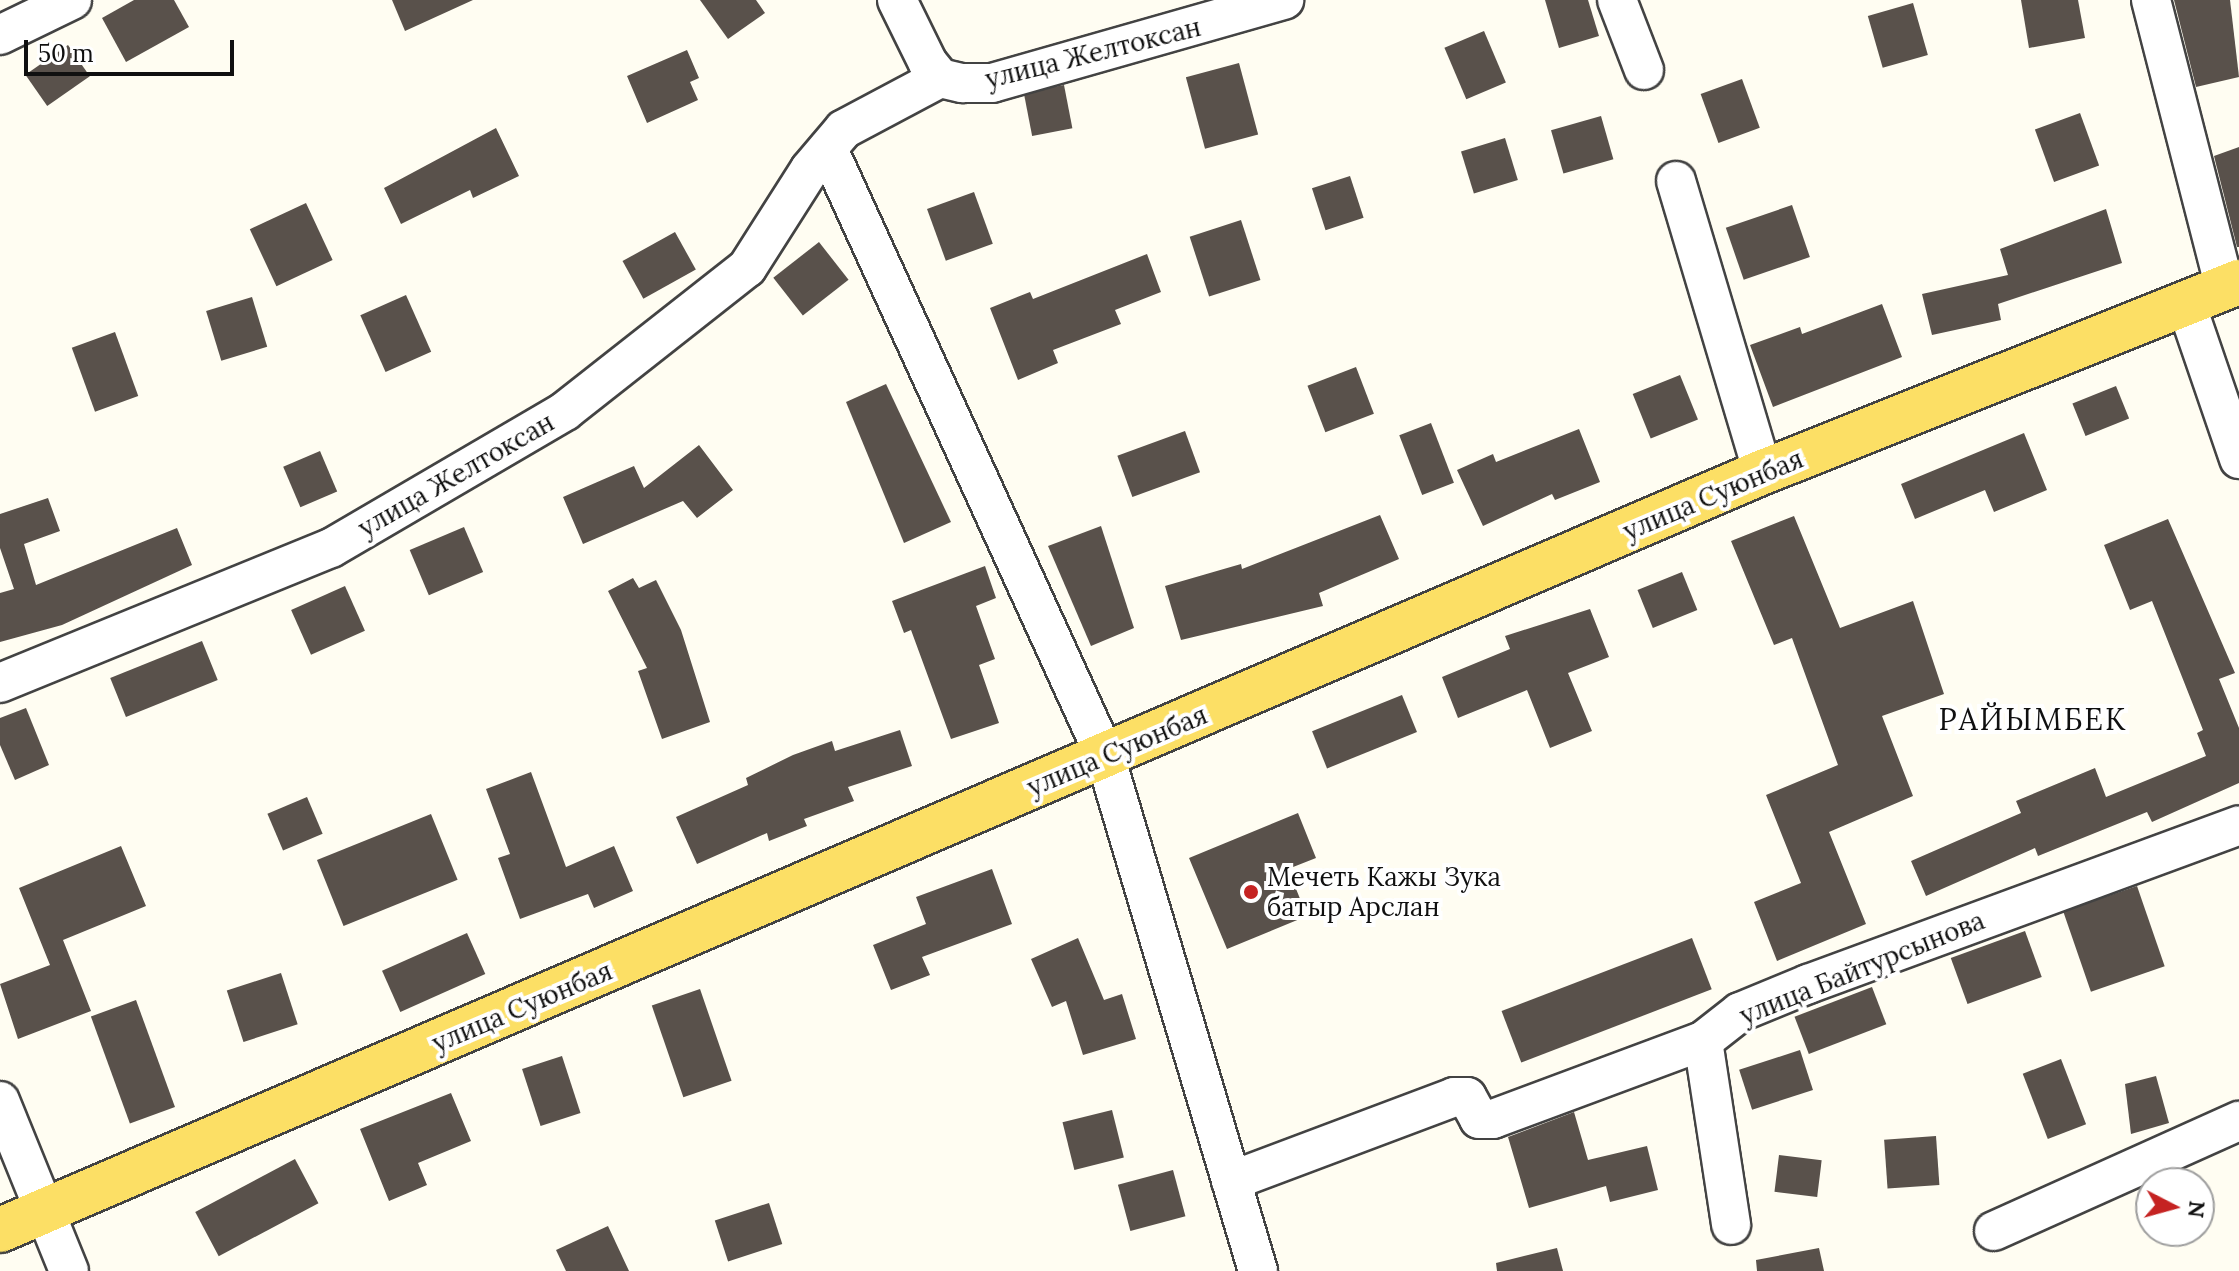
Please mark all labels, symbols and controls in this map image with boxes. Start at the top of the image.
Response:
street label: улица Желтоксан [982,11,1204,95]
scale bar [28,24,238,74]
text: 50 m [38,38,94,69]
street label: улица Желтоксан [353,406,559,544]
street label: улица Суюнбая [1618,443,1808,547]
street label: улица Суюнбая [1022,699,1212,803]
district label: РАЙЫМБЕК [1939,701,2127,737]
place label: Мечеть Кажы Зука батыр Арслан [1267,861,1501,922]
marker: Мечеть Кажы Зука батыр Арслан [1242,883,1260,901]
street label: улица Байтурсынова [1735,905,1989,1031]
street label: улица Суюнбая [427,955,617,1059]
north arrow [2135,1167,2215,1247]
text: N [2182,1199,2212,1219]

